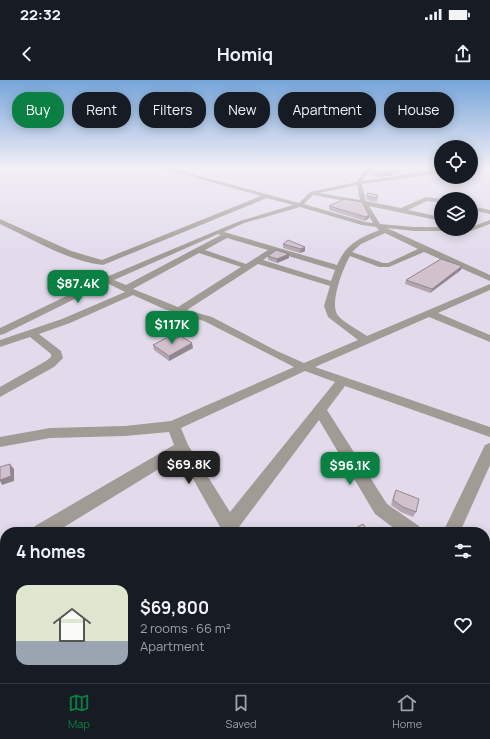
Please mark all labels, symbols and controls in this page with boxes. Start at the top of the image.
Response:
text: 22:32 [20,4,61,25]
text: Homiq [217,42,273,66]
icon: back [16,43,38,65]
icon: share [452,43,474,65]
chip: Buy [12,92,64,128]
chip: Rent [72,92,131,128]
chip: Filters [139,92,206,128]
chip: New [214,92,270,128]
chip: Apartment [278,92,376,128]
chip: House [384,92,454,128]
map controls [434,140,478,236]
button: locate [434,140,478,184]
button: layers [434,192,478,236]
pin: $87.4K [45,270,111,304]
text: $87.4K [56,274,100,292]
pin: $117K [144,311,200,345]
text: $117K [155,315,189,333]
pin: $69.8K [156,451,222,485]
pin: $96.1K [317,452,383,486]
text: $69.8K [167,455,211,473]
text: $96.1K [330,456,370,474]
text: 4 homes [16,540,85,563]
icon: filters [452,540,474,562]
text: $69,800 [140,596,209,619]
icon: home [48,601,96,649]
icon: heart [452,614,474,636]
text: 2 rooms · 66 m² [140,619,231,637]
text: Apartment [140,637,204,655]
tab: Map [68,692,90,731]
tab: Saved [226,692,257,731]
tab: Home [392,692,422,731]

